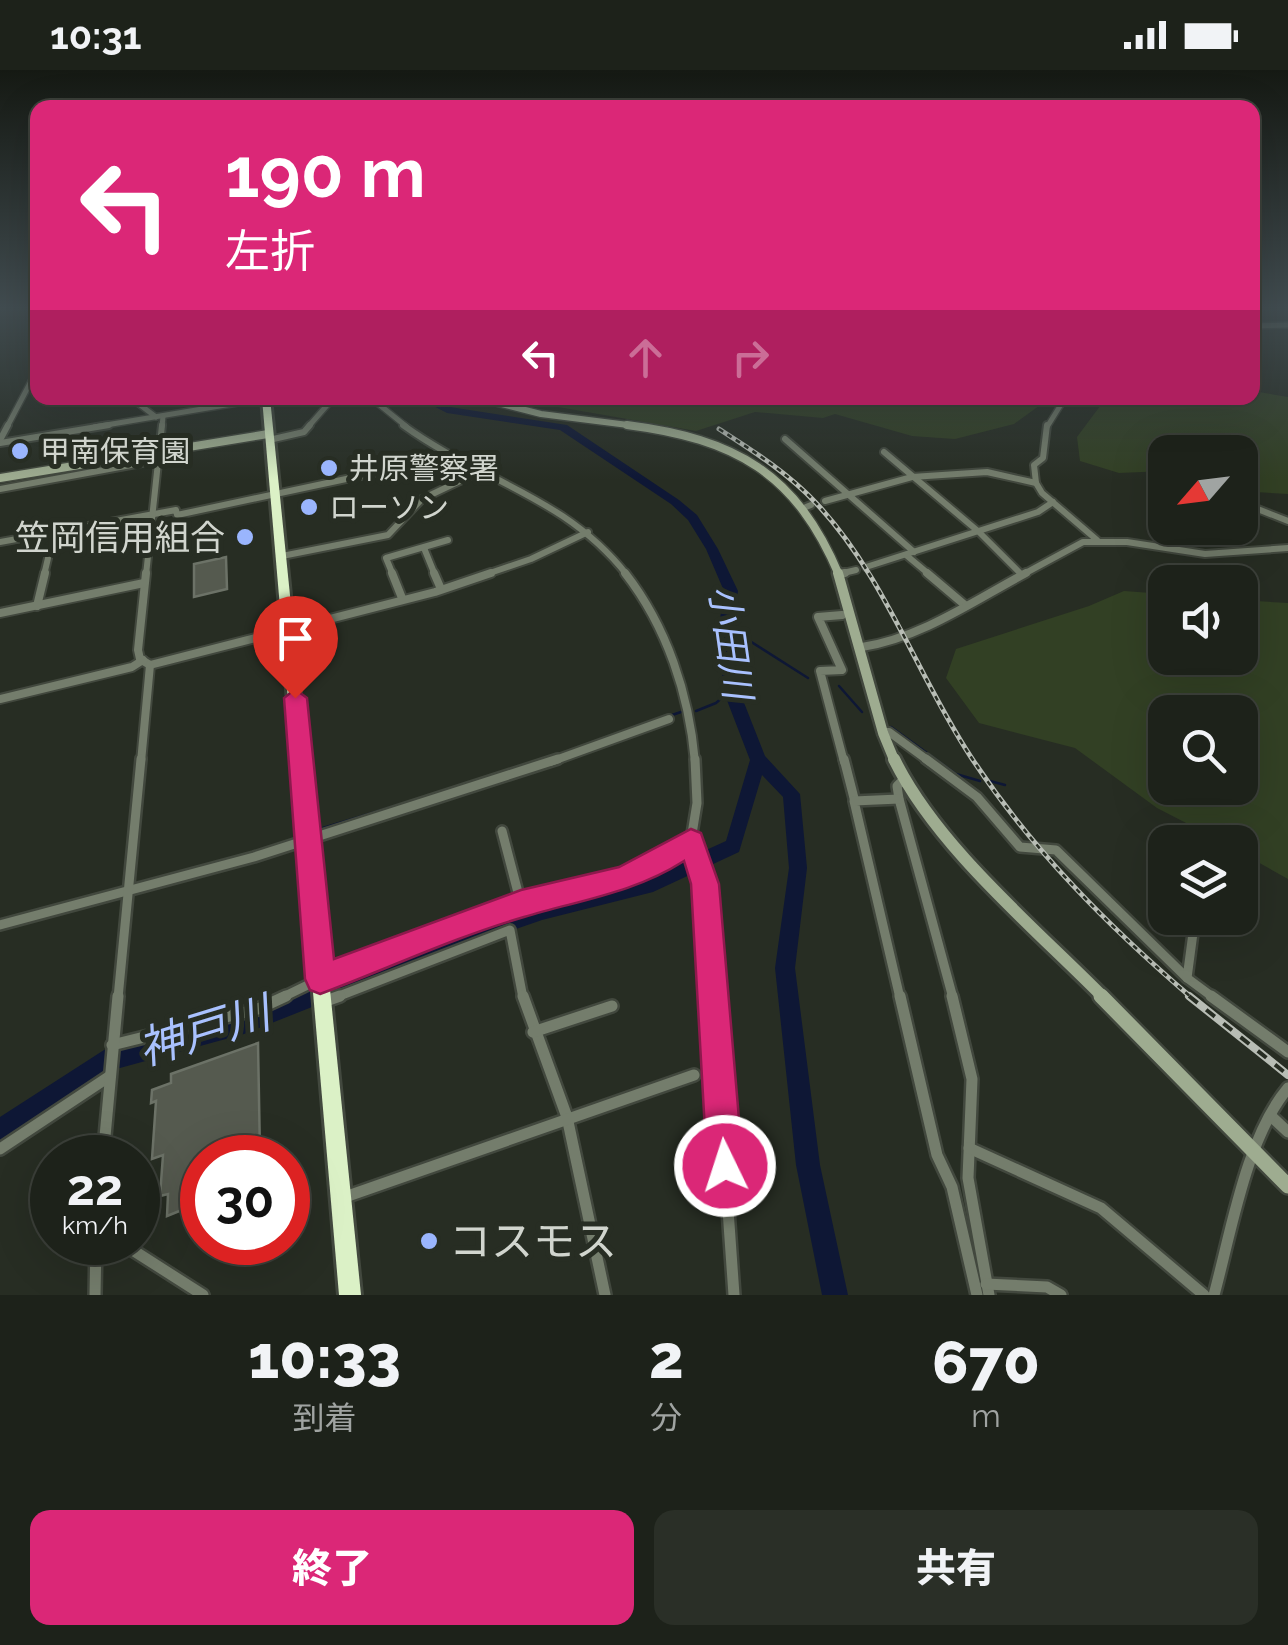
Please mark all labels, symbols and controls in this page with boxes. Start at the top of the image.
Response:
text: 10:31 [50,13,141,58]
text: 190 m [225,131,426,213]
icon: left [60,140,190,270]
text: 左折 [225,225,315,278]
icon: left [513,330,568,385]
icon: ahead [618,330,673,385]
icon: right [723,330,778,385]
place label: 甲南保育園 [40,434,190,469]
north arrow [1148,435,1258,545]
map controls [1148,435,1258,935]
marker: 甲南保育園 [9,440,31,462]
place label: 井原警察署 [349,451,499,486]
marker: 井原警察署 [318,457,340,479]
place label: ローソン [329,490,449,525]
marker: ローソン [298,496,320,518]
place label: 笠岡信用組合 [15,517,225,558]
marker: 笠岡信用組合 [234,526,256,548]
button: sound [1148,565,1258,675]
water label: 小田川 [701,582,762,706]
pin [253,596,338,699]
icon: arrive [268,611,323,666]
button: search [1148,695,1258,805]
button: layers [1148,825,1258,935]
water label: 神戸川 [132,985,280,1076]
position arrow [673,1114,777,1218]
speed limit sign: 30 [180,1135,310,1265]
text: 22 [67,1158,123,1217]
text: km/h [62,1210,128,1240]
place label: コスモス [449,1217,617,1266]
marker: コスモス [418,1230,440,1252]
text: 10:33 [248,1322,401,1392]
text: 2 [649,1322,684,1392]
text: 670 [932,1327,1040,1397]
text: m [971,1397,1001,1434]
text: 到着 [292,1399,356,1436]
text: 分 [650,1399,682,1436]
button: 終了 [30,1510,634,1625]
button: 共有 [654,1510,1258,1625]

